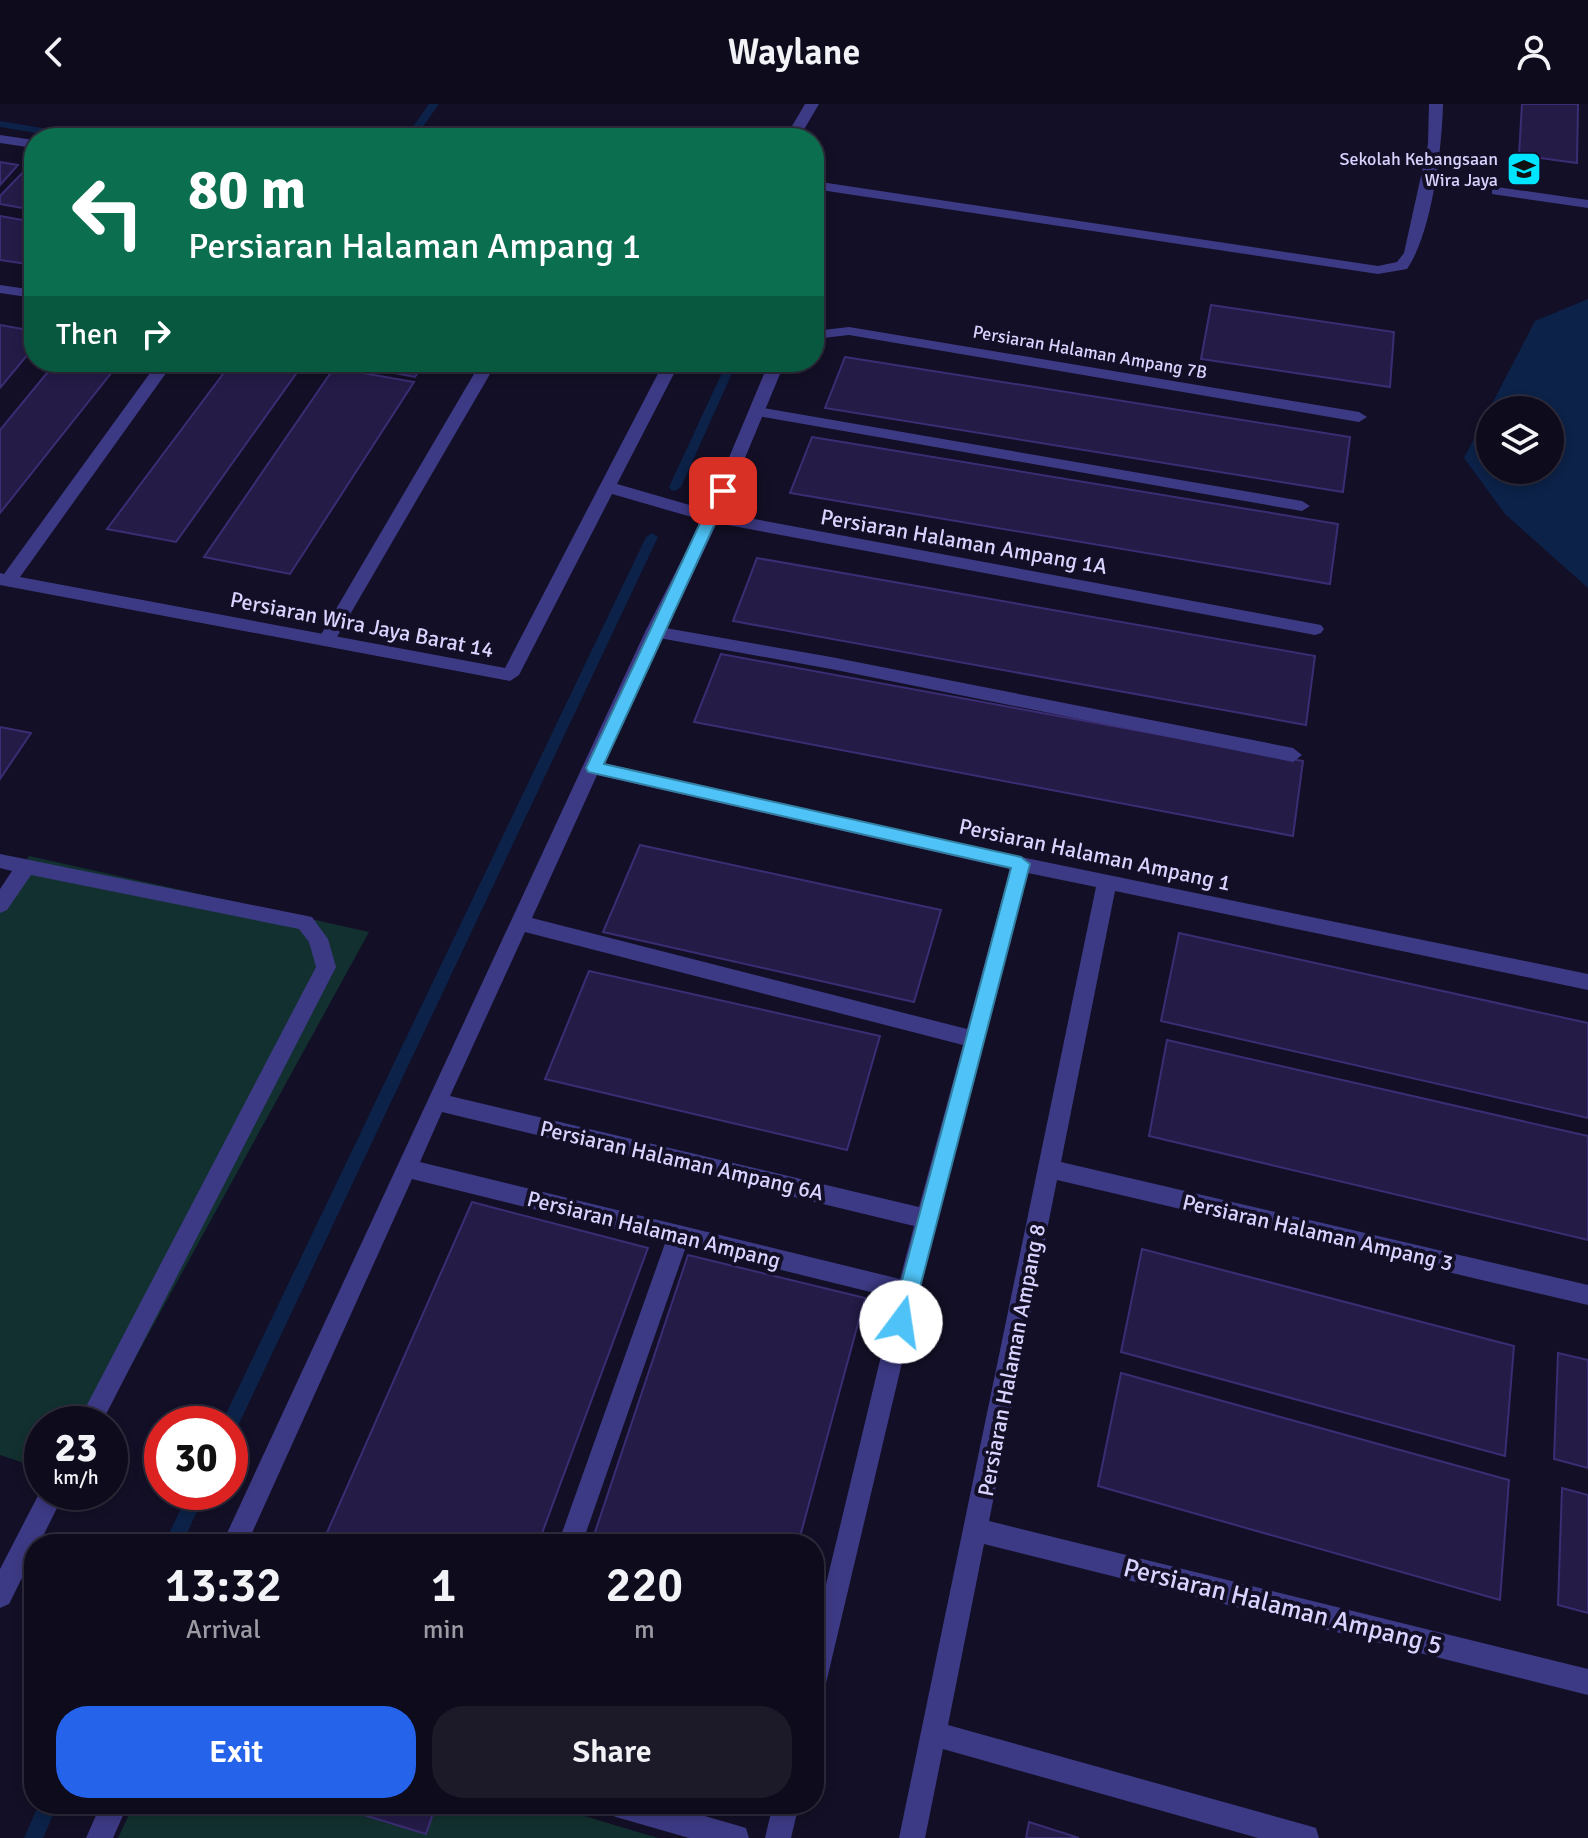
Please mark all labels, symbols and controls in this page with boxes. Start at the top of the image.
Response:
icon: back [32,30,76,74]
text: Waylane [728,30,860,75]
icon: person [1512,30,1556,74]
place label: Sekolah Kebangsaan Wira Jaya [1339,148,1498,191]
school or university icon: Sekolah Kebangsaan Wira Jaya [1505,150,1543,188]
text: 80 m [188,155,306,224]
icon: left [56,160,160,264]
text: Persiaran Halaman Ampang 1 [188,224,641,269]
icon: right [134,312,178,356]
text: Then [56,316,118,353]
street label: Persiaran Halaman Ampang 7B [971,321,1209,383]
map controls [1476,396,1564,484]
button: layers [1476,396,1564,484]
pin [689,457,757,525]
icon: arrive [701,469,745,513]
street label: Persiaran Halaman Ampang 1A [819,503,1110,580]
street label: Persiaran Wira Jaya Barat 14 [228,586,496,663]
street label: Persiaran Halaman Ampang 1 [957,812,1233,896]
street label: Persiaran Halaman Ampang 6A [537,1115,827,1206]
street label: Persiaran Halaman Ampang [524,1185,783,1274]
street label: Persiaran Halaman Ampang 3 [1180,1188,1456,1277]
street label: Persiaran Halaman Ampang 8 [972,1222,1051,1499]
position arrow [859,1280,943,1364]
speed limit sign: 30 [144,1406,248,1510]
text: 23 [54,1423,98,1473]
text: km/h [53,1465,99,1490]
street label: Persiaran Halaman Ampang 5 [1120,1552,1445,1662]
text: 13:32 [165,1556,282,1615]
text: 1 [431,1556,457,1615]
text: 220 [605,1556,683,1615]
text: Arrival [186,1614,261,1646]
text: min [423,1614,465,1646]
text: m [634,1614,655,1646]
button: Exit [56,1706,416,1798]
button: Share [432,1706,792,1798]

